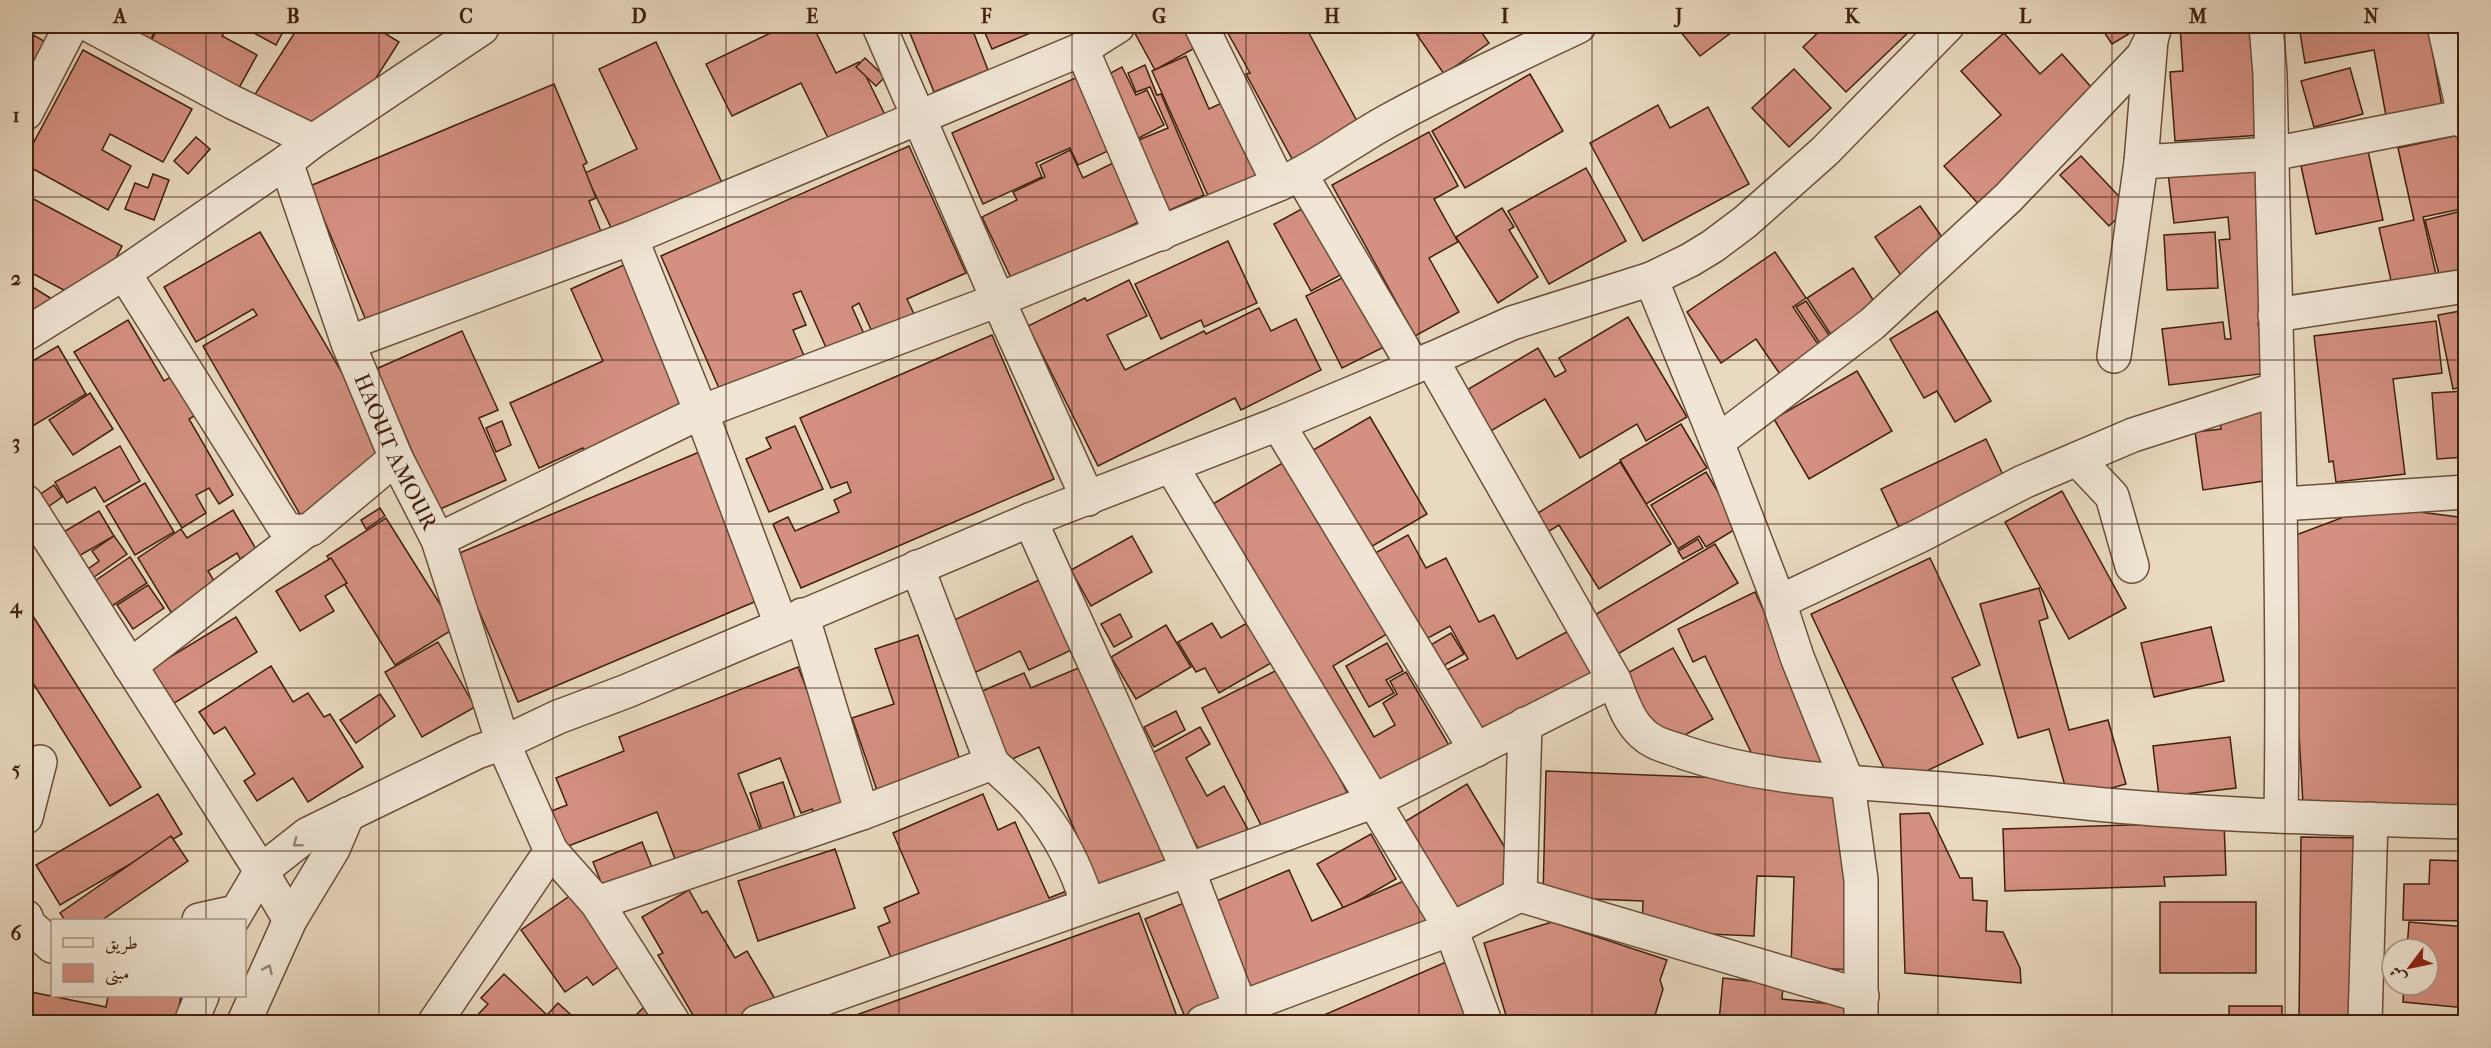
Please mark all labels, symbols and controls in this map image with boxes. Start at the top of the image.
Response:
text: A [112,5,128,28]
text: B [286,5,300,28]
text: C [459,5,473,28]
text: D [631,5,647,28]
text: E [806,5,818,28]
text: F [980,5,992,28]
text: G [1152,5,1166,28]
text: H [1324,5,1340,28]
text: I [1501,5,1509,28]
text: J [1673,5,1683,28]
text: K [1845,5,1861,28]
text: L [2019,5,2032,28]
text: M [2188,5,2208,28]
text: N [2363,5,2379,28]
text: 1 [12,104,20,127]
text: 2 [11,267,21,290]
street label: HAOUT AMOUR [348,370,443,535]
text: 3 [12,431,20,454]
text: 4 [9,595,23,619]
text: 5 [12,758,21,781]
one-way arrow [293,836,304,847]
legend [51,919,246,997]
text: 6 [11,922,23,945]
text: طريق [105,933,138,955]
north arrow [2380,937,2440,997]
text: مبنى [105,963,130,986]
text: ش [2385,963,2410,986]
one-way arrow [260,965,272,976]

